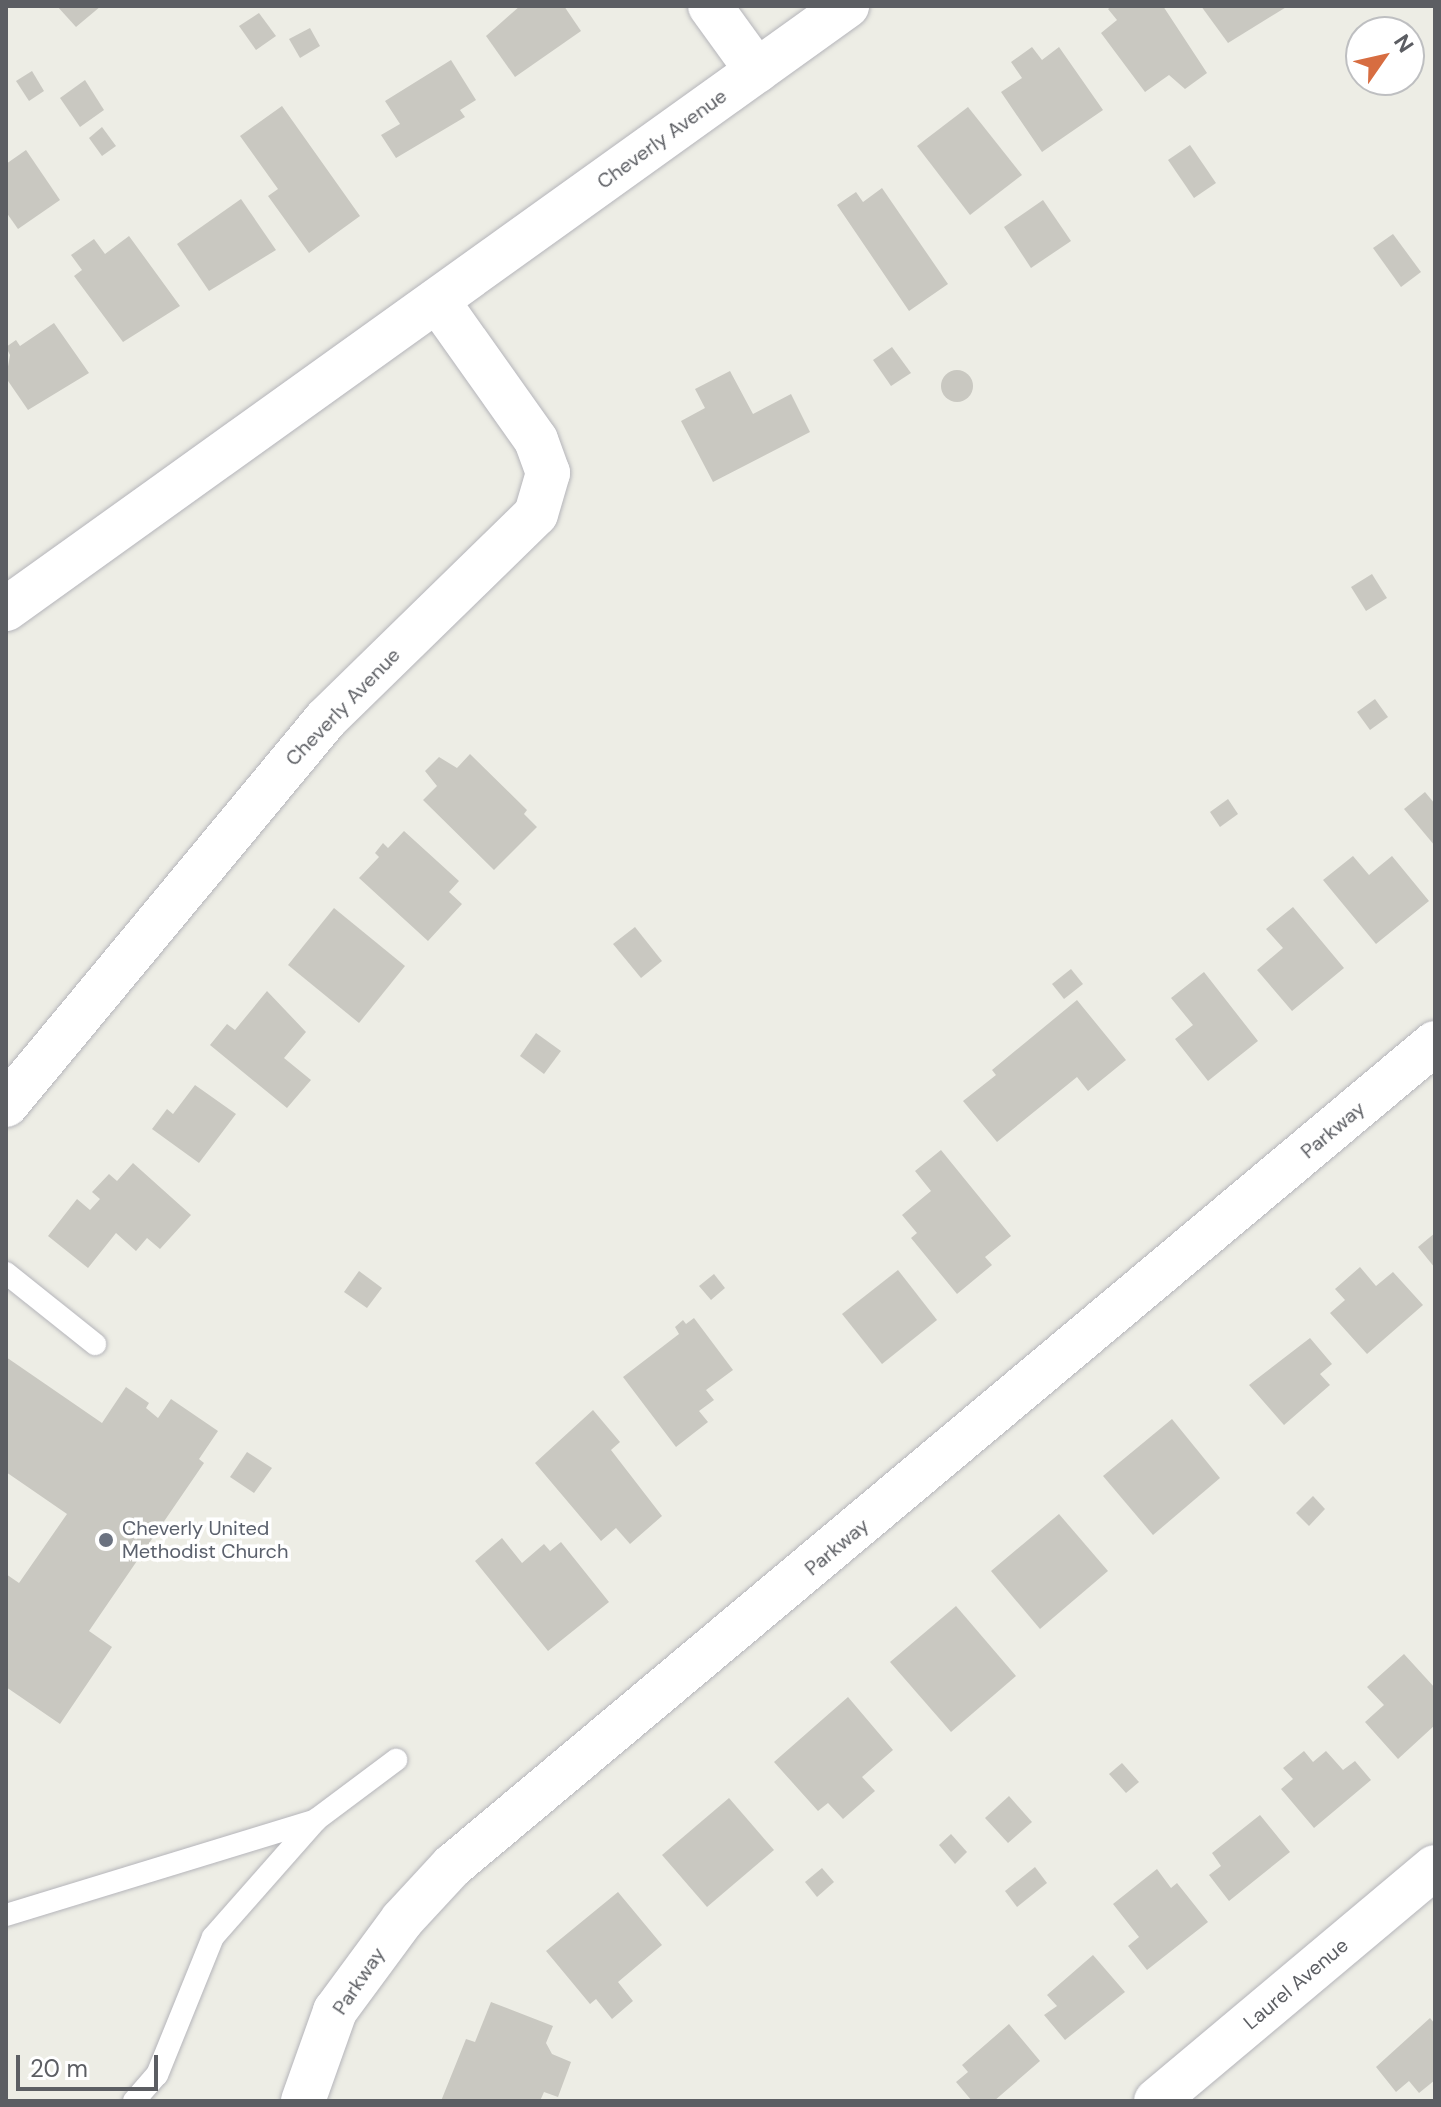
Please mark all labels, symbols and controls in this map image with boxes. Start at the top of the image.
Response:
north arrow [1345,16,1425,96]
text: N [1387,29,1420,58]
street label: Cheverly Avenue [592,84,732,194]
street label: Cheverly Avenue [281,643,405,771]
street label: Parkway [1296,1096,1370,1164]
street label: Parkway [800,1513,874,1581]
place label: Cheverly United Methodist Church [122,1516,288,1563]
marker: Cheverly United Methodist Church [97,1531,115,1549]
street label: Laurel Avenue [1239,1933,1353,2035]
street label: Parkway [328,1943,390,2019]
scale bar [20,2039,162,2089]
text: 20 m [30,2053,88,2084]

